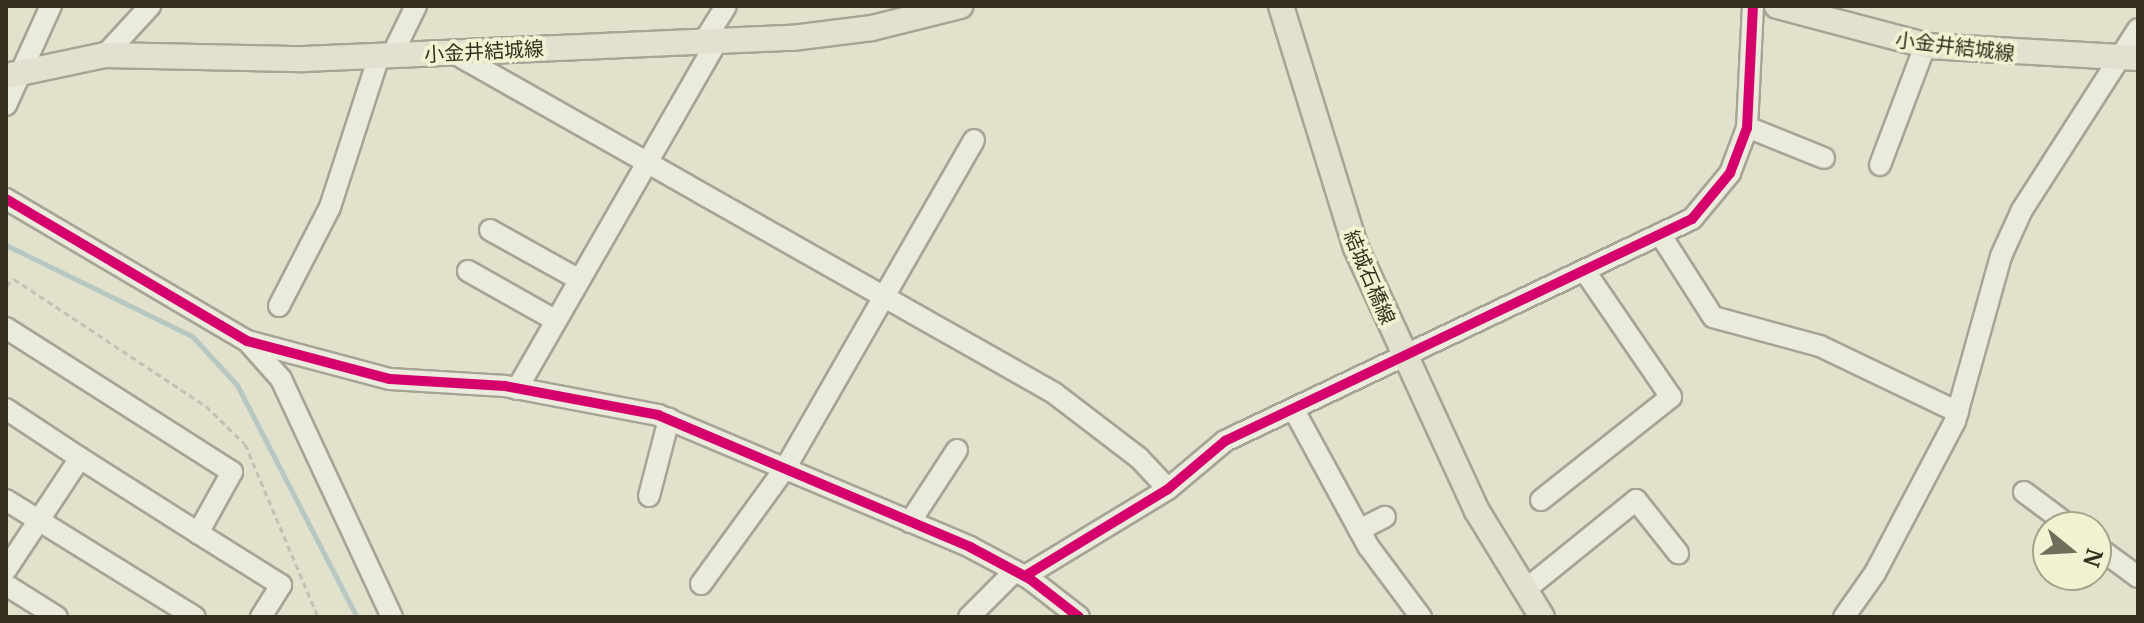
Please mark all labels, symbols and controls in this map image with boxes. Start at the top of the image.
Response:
street label: 小金井結城線 [1894,27,2016,65]
street label: 小金井結城線 [423,36,545,66]
street label: 結城石橋線 [1339,226,1401,328]
north arrow [2032,511,2112,591]
text: N [2077,545,2109,570]

